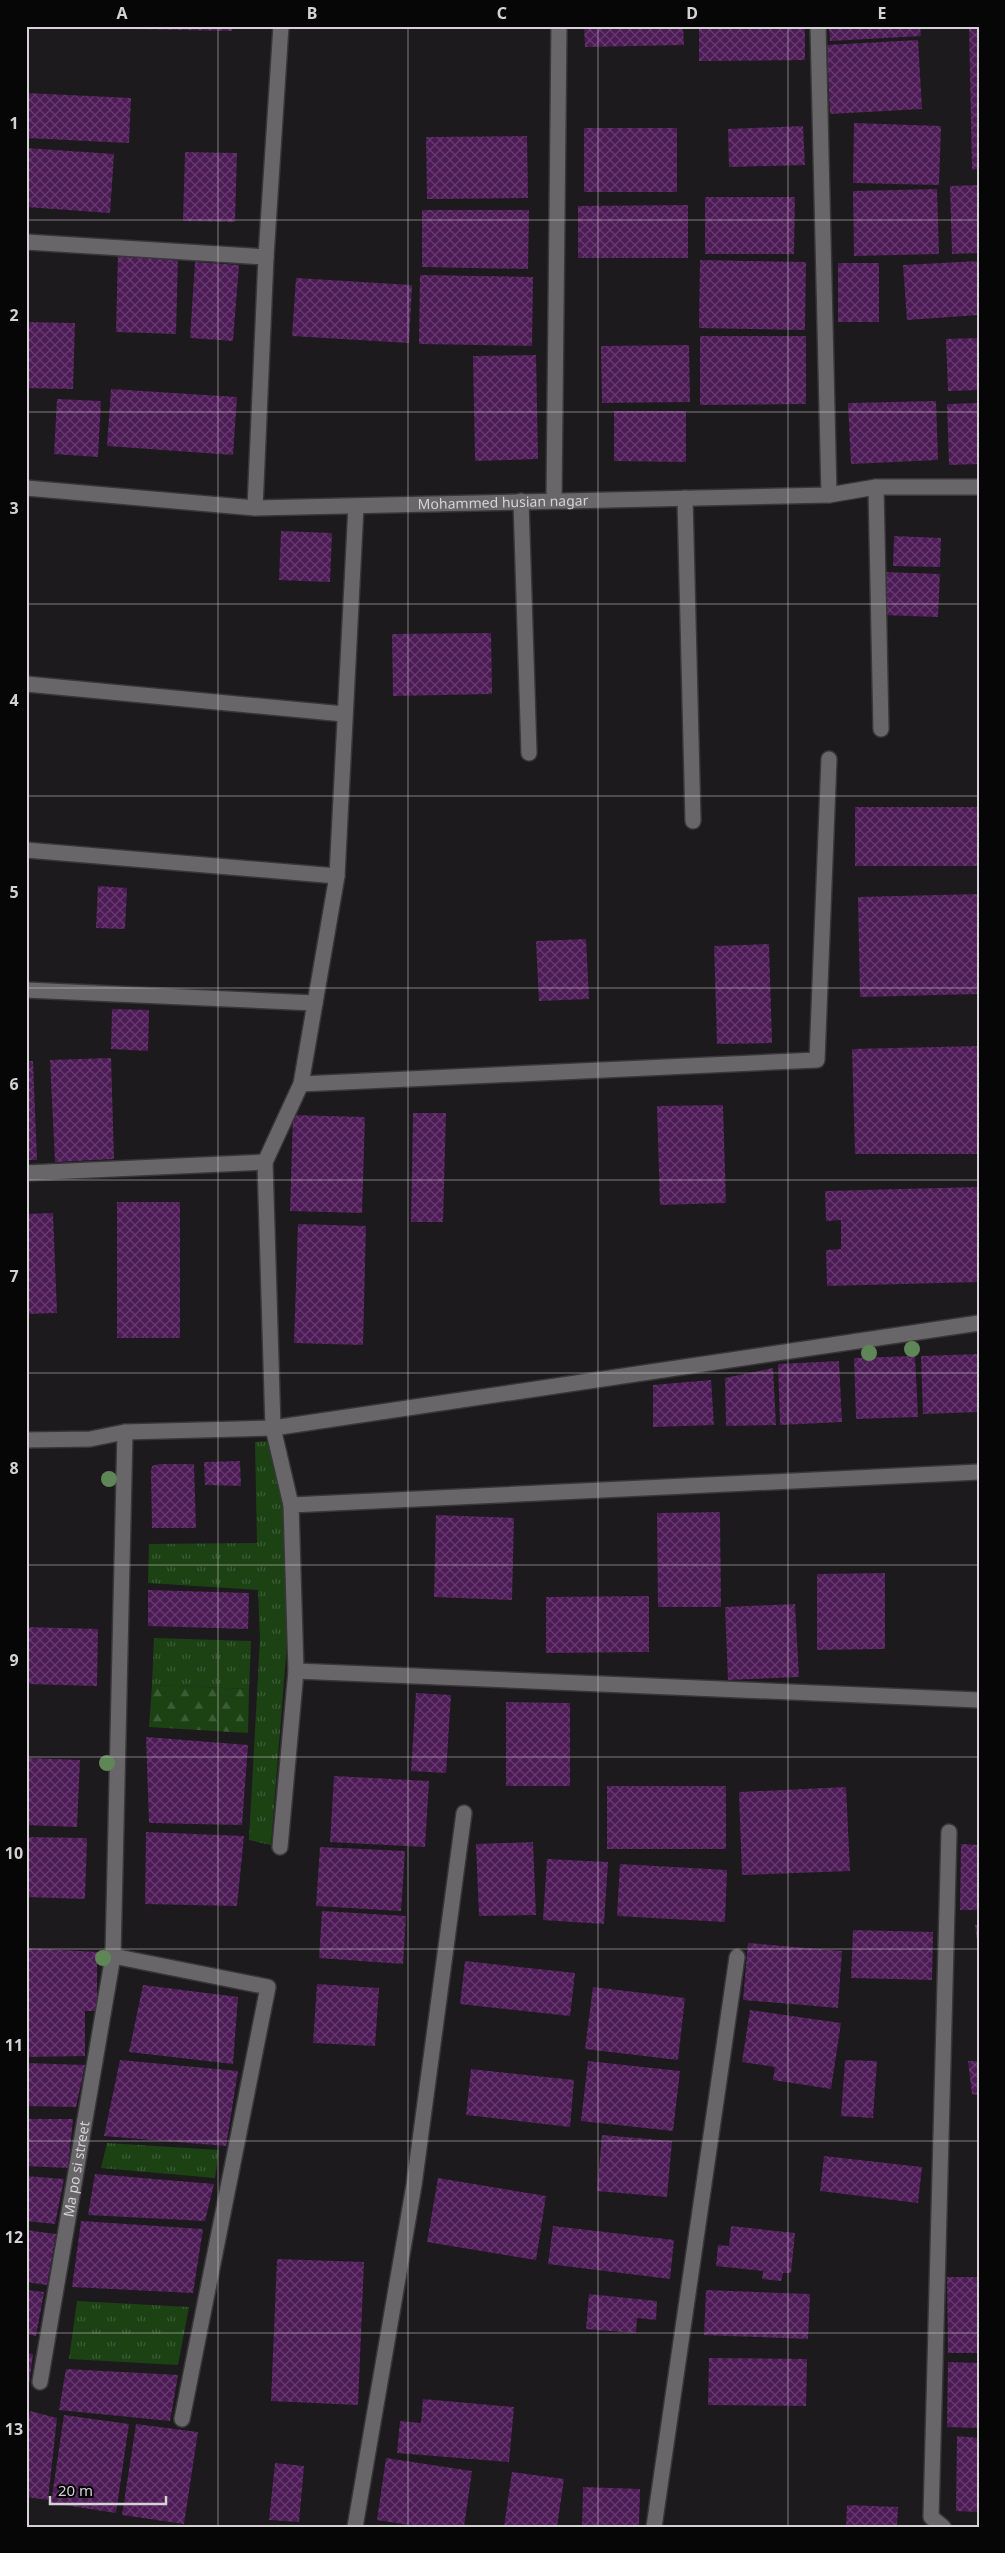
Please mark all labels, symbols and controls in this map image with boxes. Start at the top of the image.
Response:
text: A [116,2,128,24]
text: B [307,2,317,24]
text: C [497,2,507,24]
text: D [686,2,698,24]
text: E [878,2,887,24]
text: 1 [9,112,19,134]
text: 2 [9,304,19,326]
street label: Mohammed husian nagar [418,490,589,513]
text: 3 [9,497,19,519]
text: 4 [9,689,19,711]
text: 5 [9,881,19,903]
text: 6 [9,1073,19,1095]
text: 7 [9,1265,19,1287]
text: 8 [9,1457,19,1479]
text: 9 [9,1649,19,1671]
text: 10 [5,1842,23,1864]
text: 11 [5,2034,23,2056]
street label: Ma po si street [58,2120,94,2218]
text: 12 [5,2226,23,2248]
text: 13 [5,2418,23,2440]
scale bar [50,2473,166,2505]
text: 20 m [58,2480,93,2500]

